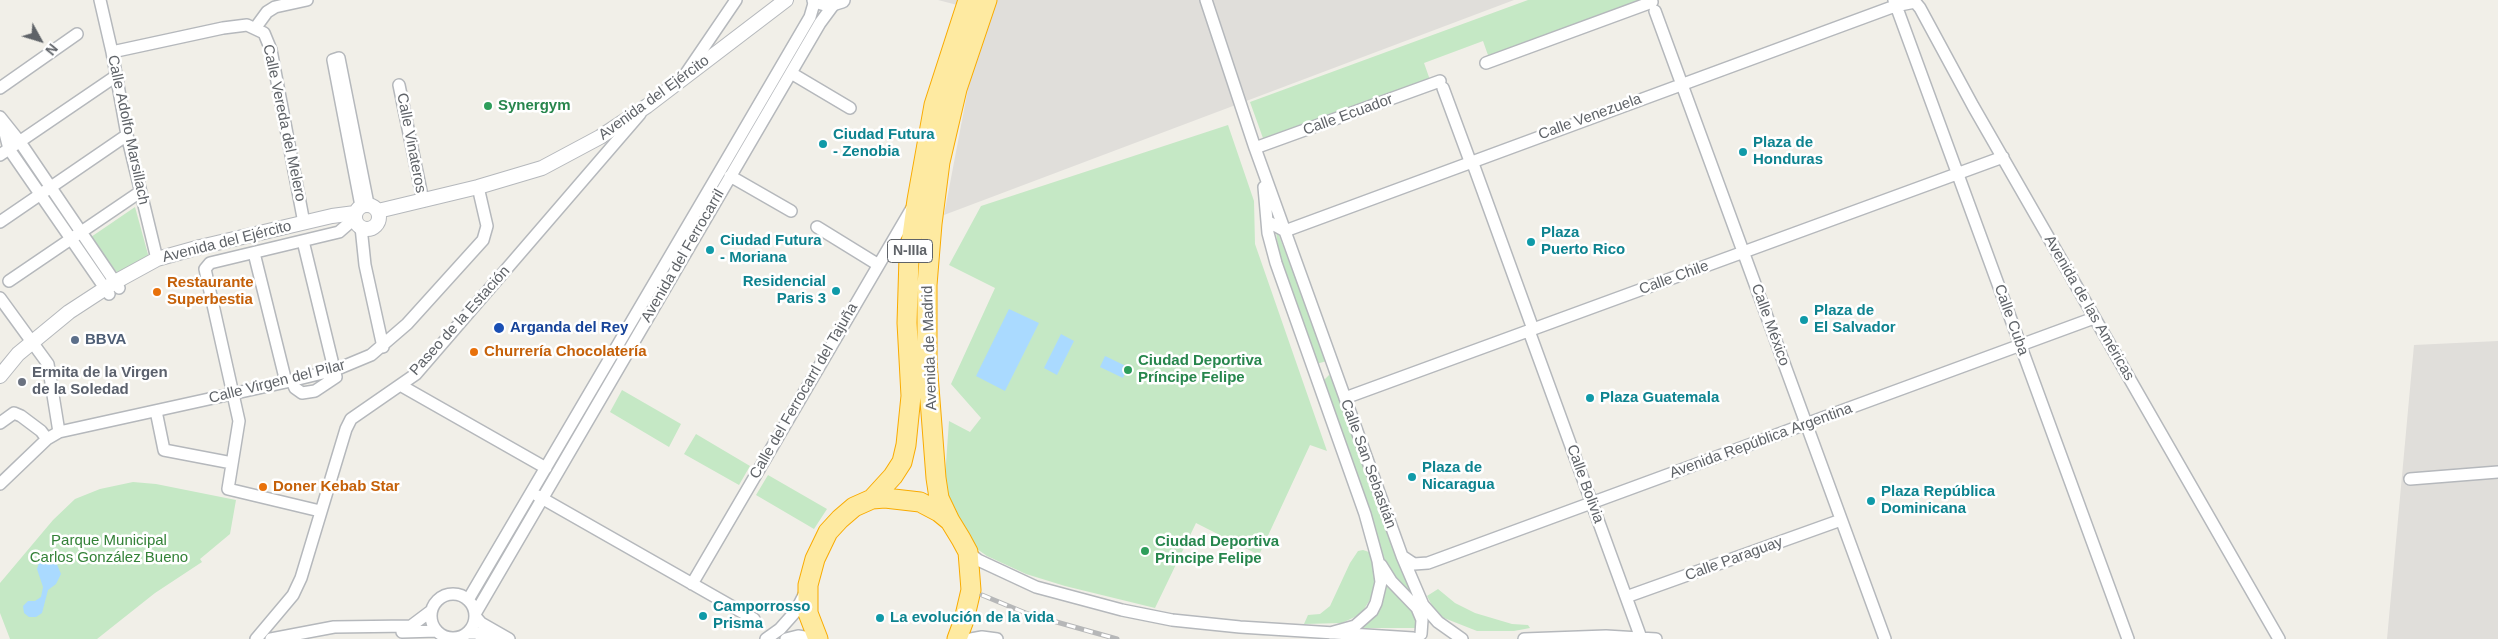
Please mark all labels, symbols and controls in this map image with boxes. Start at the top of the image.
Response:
north arrow [15,15,65,65]
text: N [42,40,61,58]
street label: Calle Vereda del Melero [259,43,309,203]
street label: Avenida del Ejército [595,52,713,144]
street label: Calle Adolfo Marsillach [103,54,153,206]
street label: Calle Ecuador [1301,90,1395,140]
street label: Calle Venezuela [1536,90,1644,144]
street label: Calle Vinateros [392,91,430,195]
place label: Synergym [498,97,571,115]
marker: Synergym [482,100,494,112]
place label: Ciudad Futura - Zenobia [833,126,935,161]
place label: Plaza de Honduras [1753,134,1823,169]
marker: Ciudad Futura - Zenobia [817,138,829,150]
marker: Plaza de Honduras [1737,146,1749,158]
street label: Avenida del Ferrocarril [638,186,728,326]
street label: Avenida del Ejército [161,217,293,267]
place label: Plaza Puerto Rico [1541,224,1625,259]
place label: Ciudad Futura - Moriana [720,232,822,267]
street label: Avenida de las Américas [2040,232,2138,384]
marker: Plaza Puerto Rico [1525,236,1537,248]
road number: N-IIIa [888,240,932,262]
marker: Ciudad Futura - Moriana [704,244,716,256]
street label: Calle Chile [1637,257,1711,299]
street label: Paseo de la Estación [406,263,514,379]
place label: Residencial Paris 3 [743,273,826,308]
place label: Restaurante Superbestia [167,274,254,309]
street label: Calle México [1747,282,1793,368]
street label: Calle Cuba [1990,282,2032,358]
marker: Residencial Paris 3 [830,285,842,297]
street label: Avenida de Madrid [919,285,941,411]
marker: Restaurante Superbestia [151,286,163,298]
street label: Calle del Ferrocarrl del Tajuña [746,300,862,482]
place label: Plaza de El Salvador [1814,302,1896,337]
marker: Plaza de El Salvador [1798,314,1810,326]
place label: Arganda del Rey [510,319,628,337]
marker: Arganda del Rey [492,321,506,335]
place label: BBVA [85,331,126,349]
marker: BBVA [69,334,81,346]
place label: Churrería Chocolatería [484,343,647,361]
marker: Churrería Chocolatería [468,346,480,358]
place label: Ciudad Deportiva Príncipe Felipe [1138,352,1262,387]
street label: Calle Virgen del Pilar [207,356,347,408]
place label: Ermita de la Virgen de la Soledad [32,364,168,399]
marker: Ciudad Deportiva Príncipe Felipe [1122,364,1134,376]
marker: Ermita de la Virgen de la Soledad [16,376,28,388]
place label: Plaza Guatemala [1600,389,1719,407]
marker: Plaza Guatemala [1584,392,1596,404]
street label: Calle San Sebastián [1336,397,1400,531]
street label: Avenida República Argentina [1667,400,1855,482]
street label: Calle Bolivia [1562,442,1608,526]
place label: Plaza de Nicaragua [1422,459,1495,494]
marker: Plaza de Nicaragua [1406,471,1418,483]
place label: Doner Kebab Star [273,478,400,496]
marker: Doner Kebab Star [257,481,269,493]
place label: Plaza República Dominicana [1881,483,1995,518]
marker: Plaza República Dominicana [1865,495,1877,507]
park label: Parque Municipal Carlos González Bueno [30,532,188,567]
place label: Ciudad Deportiva Principe Felipe [1155,533,1279,568]
street label: Calle Paraguay [1683,533,1785,585]
marker: Ciudad Deportiva Principe Felipe [1139,545,1151,557]
place label: Camporrosso Prisma [713,598,811,633]
place label: La evolución de la vida [890,609,1054,627]
marker: Camporrosso Prisma [697,610,709,622]
marker: La evolución de la vida [874,612,886,624]

